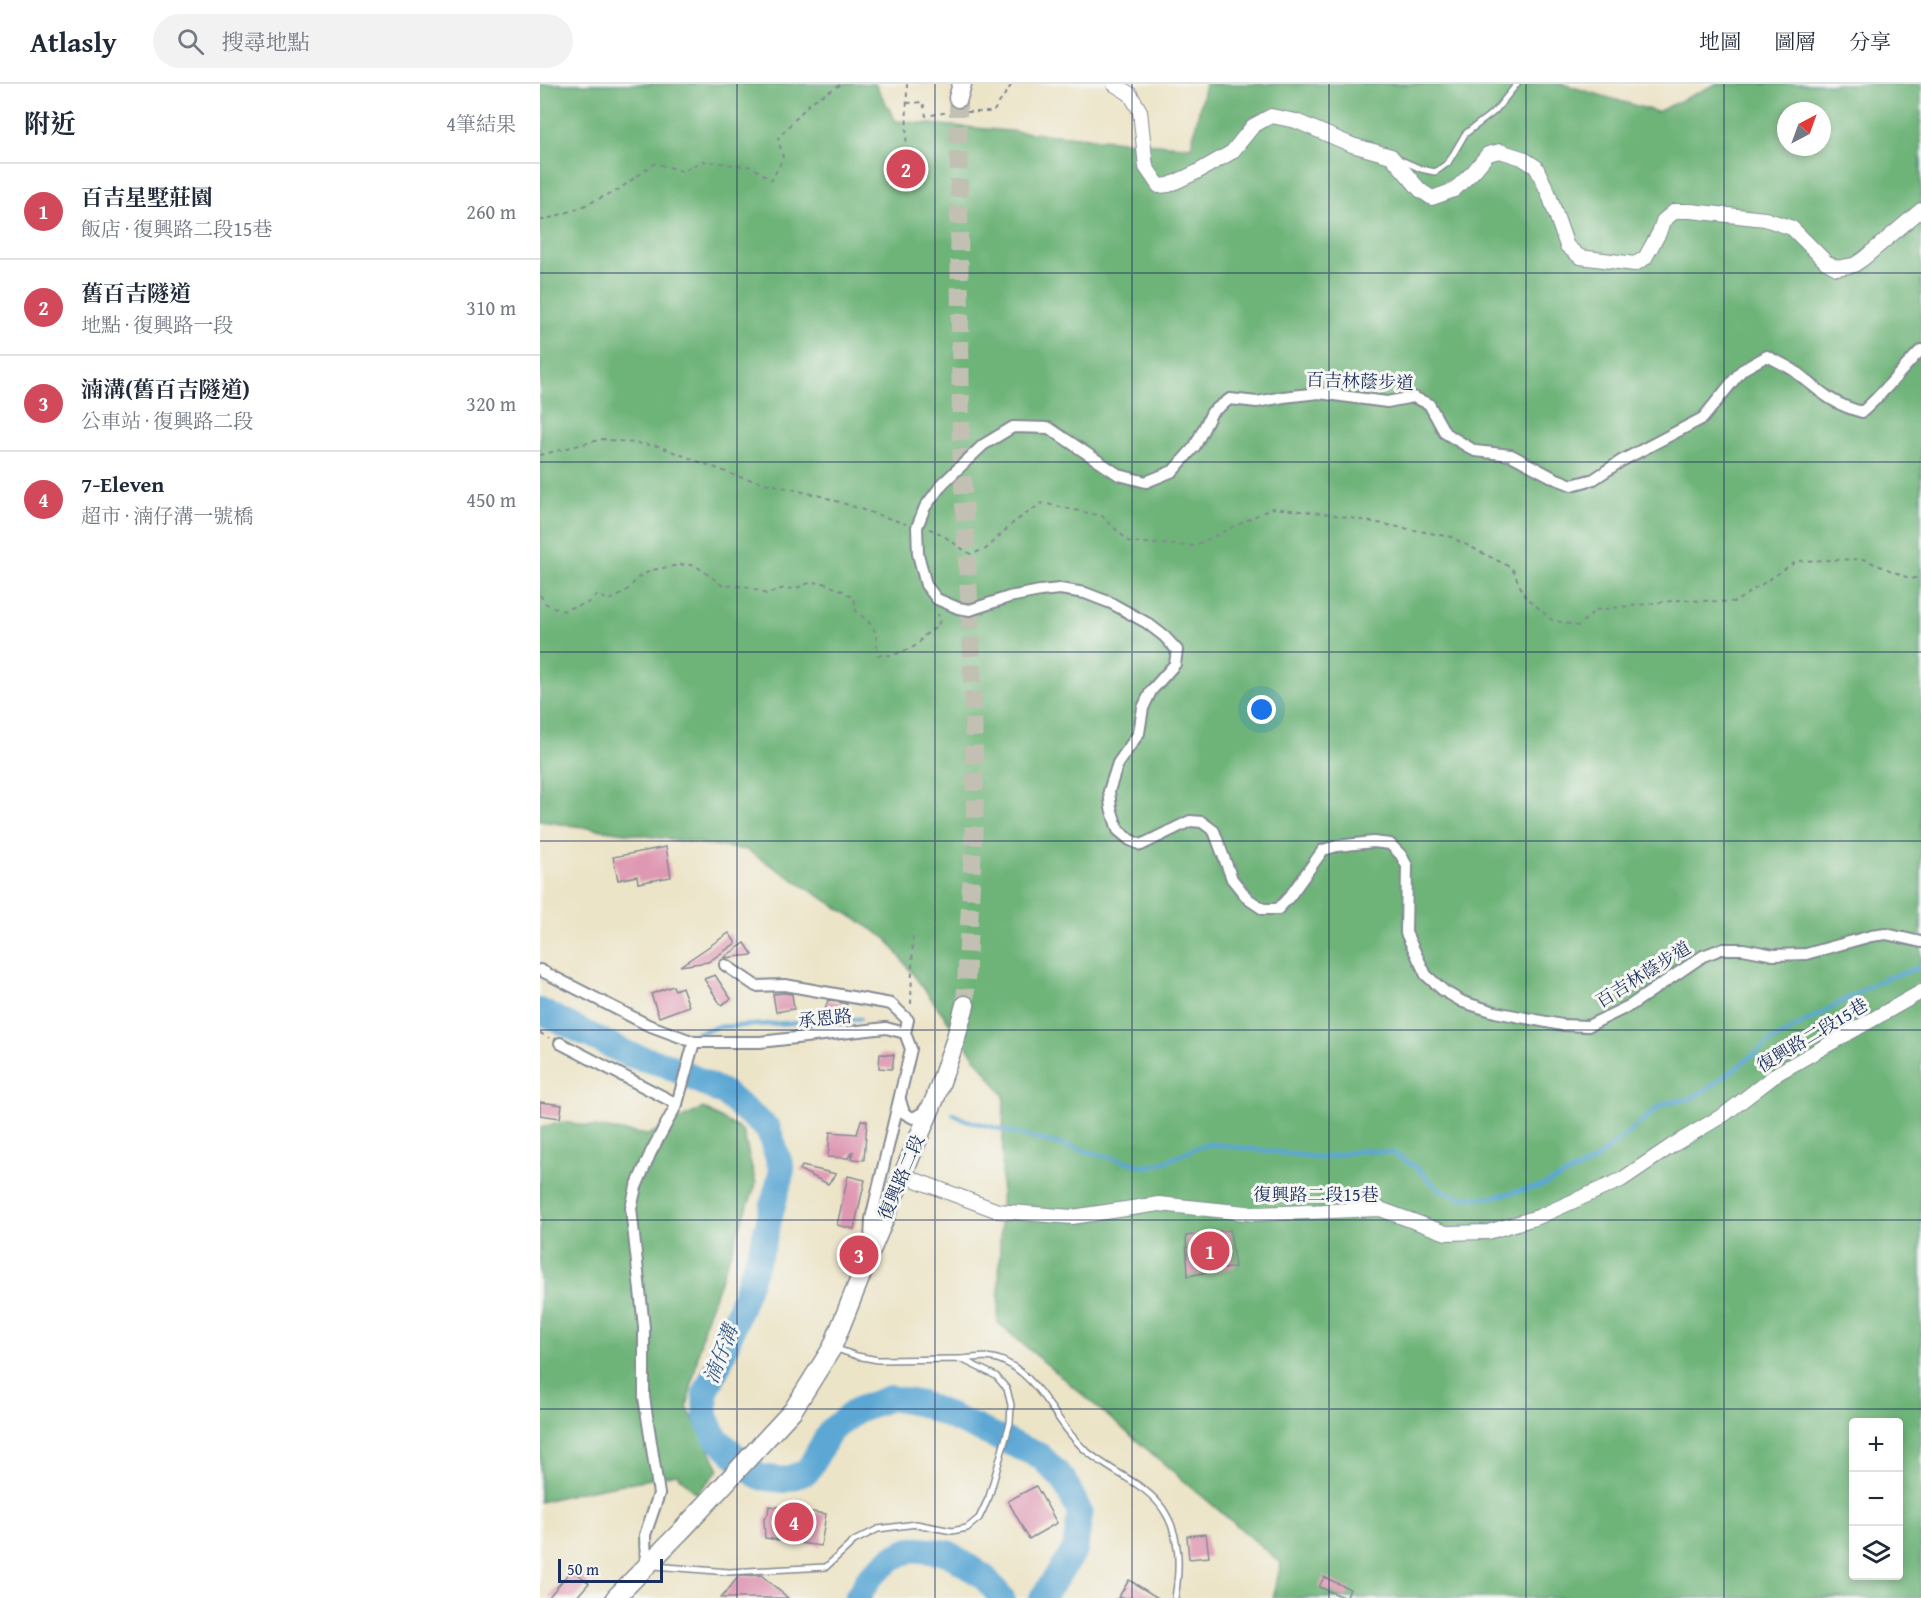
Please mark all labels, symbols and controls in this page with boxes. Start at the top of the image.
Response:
search box [153,14,573,68]
text: Atlasly [30,21,117,62]
icon: search [174,25,207,58]
text: 搜尋地點 [222,26,310,58]
text: 地圖 [1699,26,1741,57]
text: 圖層 [1774,26,1816,57]
text: 分享 [1849,26,1891,57]
north arrow [1777,102,1831,156]
text: 附近 [24,104,76,143]
text: 4筆結果 [446,109,516,138]
pin: 2 [886,146,926,191]
text: 百吉星墅莊園 [81,181,213,213]
text: 1 [38,197,49,226]
text: 260 m [466,197,516,226]
text: 飯店 · 復興路二段15巷 [81,214,272,243]
text: 舊百吉隧道 [81,277,191,309]
text: 2 [38,293,49,322]
text: 310 m [466,293,516,322]
text: 地點 · 復興路一段 [81,310,233,339]
street label: 百吉林蔭步道 [1306,366,1414,396]
text: 湳溝(舊百吉隧道) [81,373,250,405]
text: 3 [38,389,49,418]
text: 320 m [466,389,516,418]
text: 公車站 · 復興路二段 [81,406,253,435]
text: 7-Eleven [81,468,164,500]
text: 4 [38,485,49,514]
text: 450 m [466,485,516,514]
text: 超市 · 湳仔溝一號橋 [81,501,253,530]
your location [1247,695,1276,724]
street label: 百吉林蔭步道 [1590,934,1696,1014]
street label: 復興路二段15巷 [1751,991,1873,1079]
street label: 承恩路 [797,1002,853,1034]
street label: 復興路二段 [871,1130,931,1224]
street label: 復興路二段15巷 [1253,1181,1379,1208]
pin: 1 [1190,1228,1230,1274]
pin: 3 [840,1232,878,1278]
water label: 湳仔溝 [696,1318,745,1387]
map controls [1849,1418,1903,1580]
button: + [1849,1418,1903,1472]
button: − [1849,1472,1903,1526]
pin: 4 [774,1500,814,1544]
button: layers [1849,1526,1903,1580]
scale bar [558,1556,663,1584]
text: 50 m [567,1557,599,1581]

